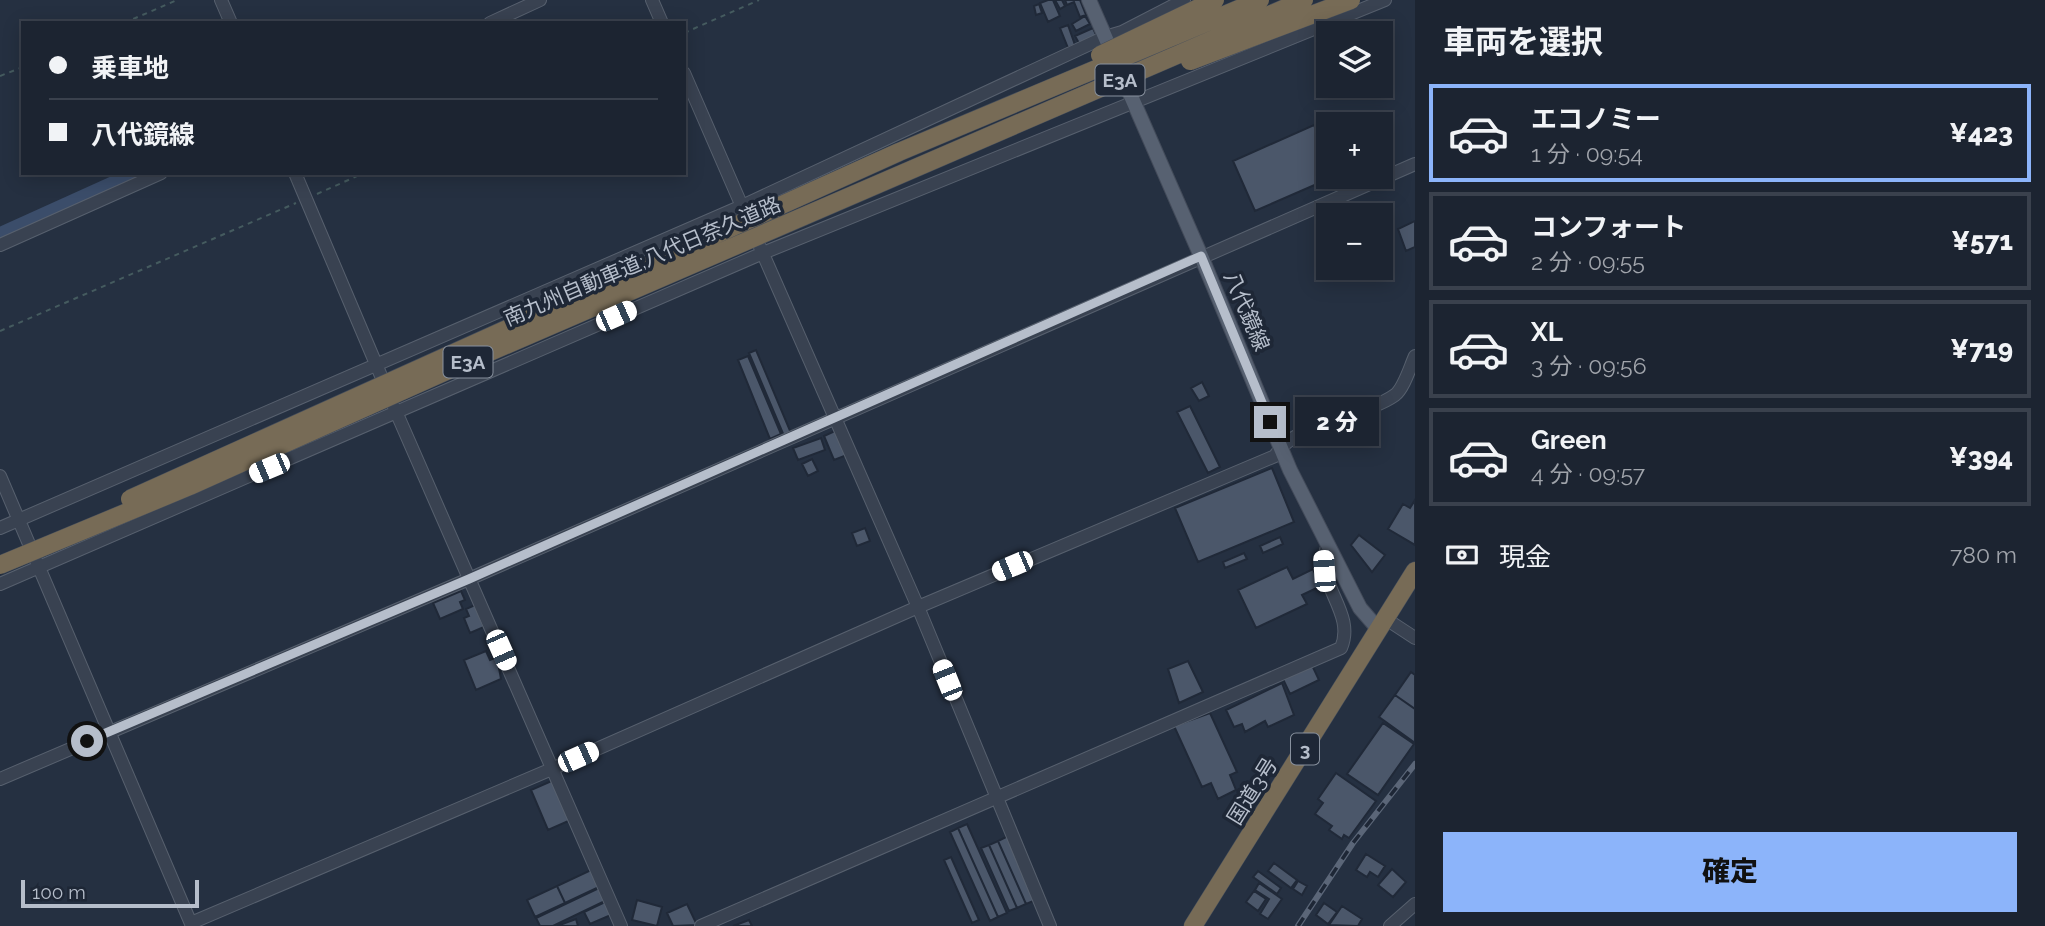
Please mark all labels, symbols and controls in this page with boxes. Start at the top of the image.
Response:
map controls [1316,21,1393,280]
button: layers [1316,21,1393,98]
text: 車両を選択 [1443,23,1603,60]
text: 乗車地 [91,53,169,83]
road number: E3A [1096,64,1144,96]
icon: car [1447,102,1510,165]
text: エコノミー [1531,104,1661,134]
button: + [1316,112,1393,189]
text: ¥423 [1949,118,2013,148]
text: 八代鏡線 [91,120,195,150]
text: 1 分 · 09:54 [1531,140,1643,167]
street label: 南九州自動車道;八代日奈久道路 [500,191,784,331]
button: − [1316,203,1393,280]
icon: car [1447,210,1510,273]
text: コンフォート [1531,212,1686,242]
text: ¥571 [1951,226,2013,256]
text: 2 分 · 09:55 [1531,248,1645,275]
street label: 八代鏡線 [1219,267,1275,355]
car [593,298,640,334]
text: XL [1531,317,1563,347]
icon: car [1447,318,1510,381]
text: ¥719 [1950,334,2013,364]
road number: E3A [444,346,492,378]
text: 3 分 · 09:56 [1531,352,1647,379]
callout: 2 分 [1294,398,1378,446]
route end [1254,406,1286,438]
text: 2 分 [1316,408,1358,435]
text: Green [1531,425,1607,455]
icon: car [1447,426,1510,489]
text: ¥394 [1949,442,2013,472]
car [246,450,293,486]
text: 4 分 · 09:57 [1531,460,1645,487]
icon: cash [1443,536,1481,574]
text: 780 m [1950,541,2017,568]
text: 現金 [1499,542,1551,572]
car [989,548,1036,584]
car [1313,549,1336,593]
car [483,627,520,673]
car [930,657,965,703]
route start [71,725,103,757]
road number: 3 [1291,734,1319,764]
car [555,739,602,775]
street label: 国道3号 [1222,753,1282,829]
button: 確定 [1443,832,2017,912]
scale bar [21,877,200,909]
text: 100 m [32,881,86,903]

